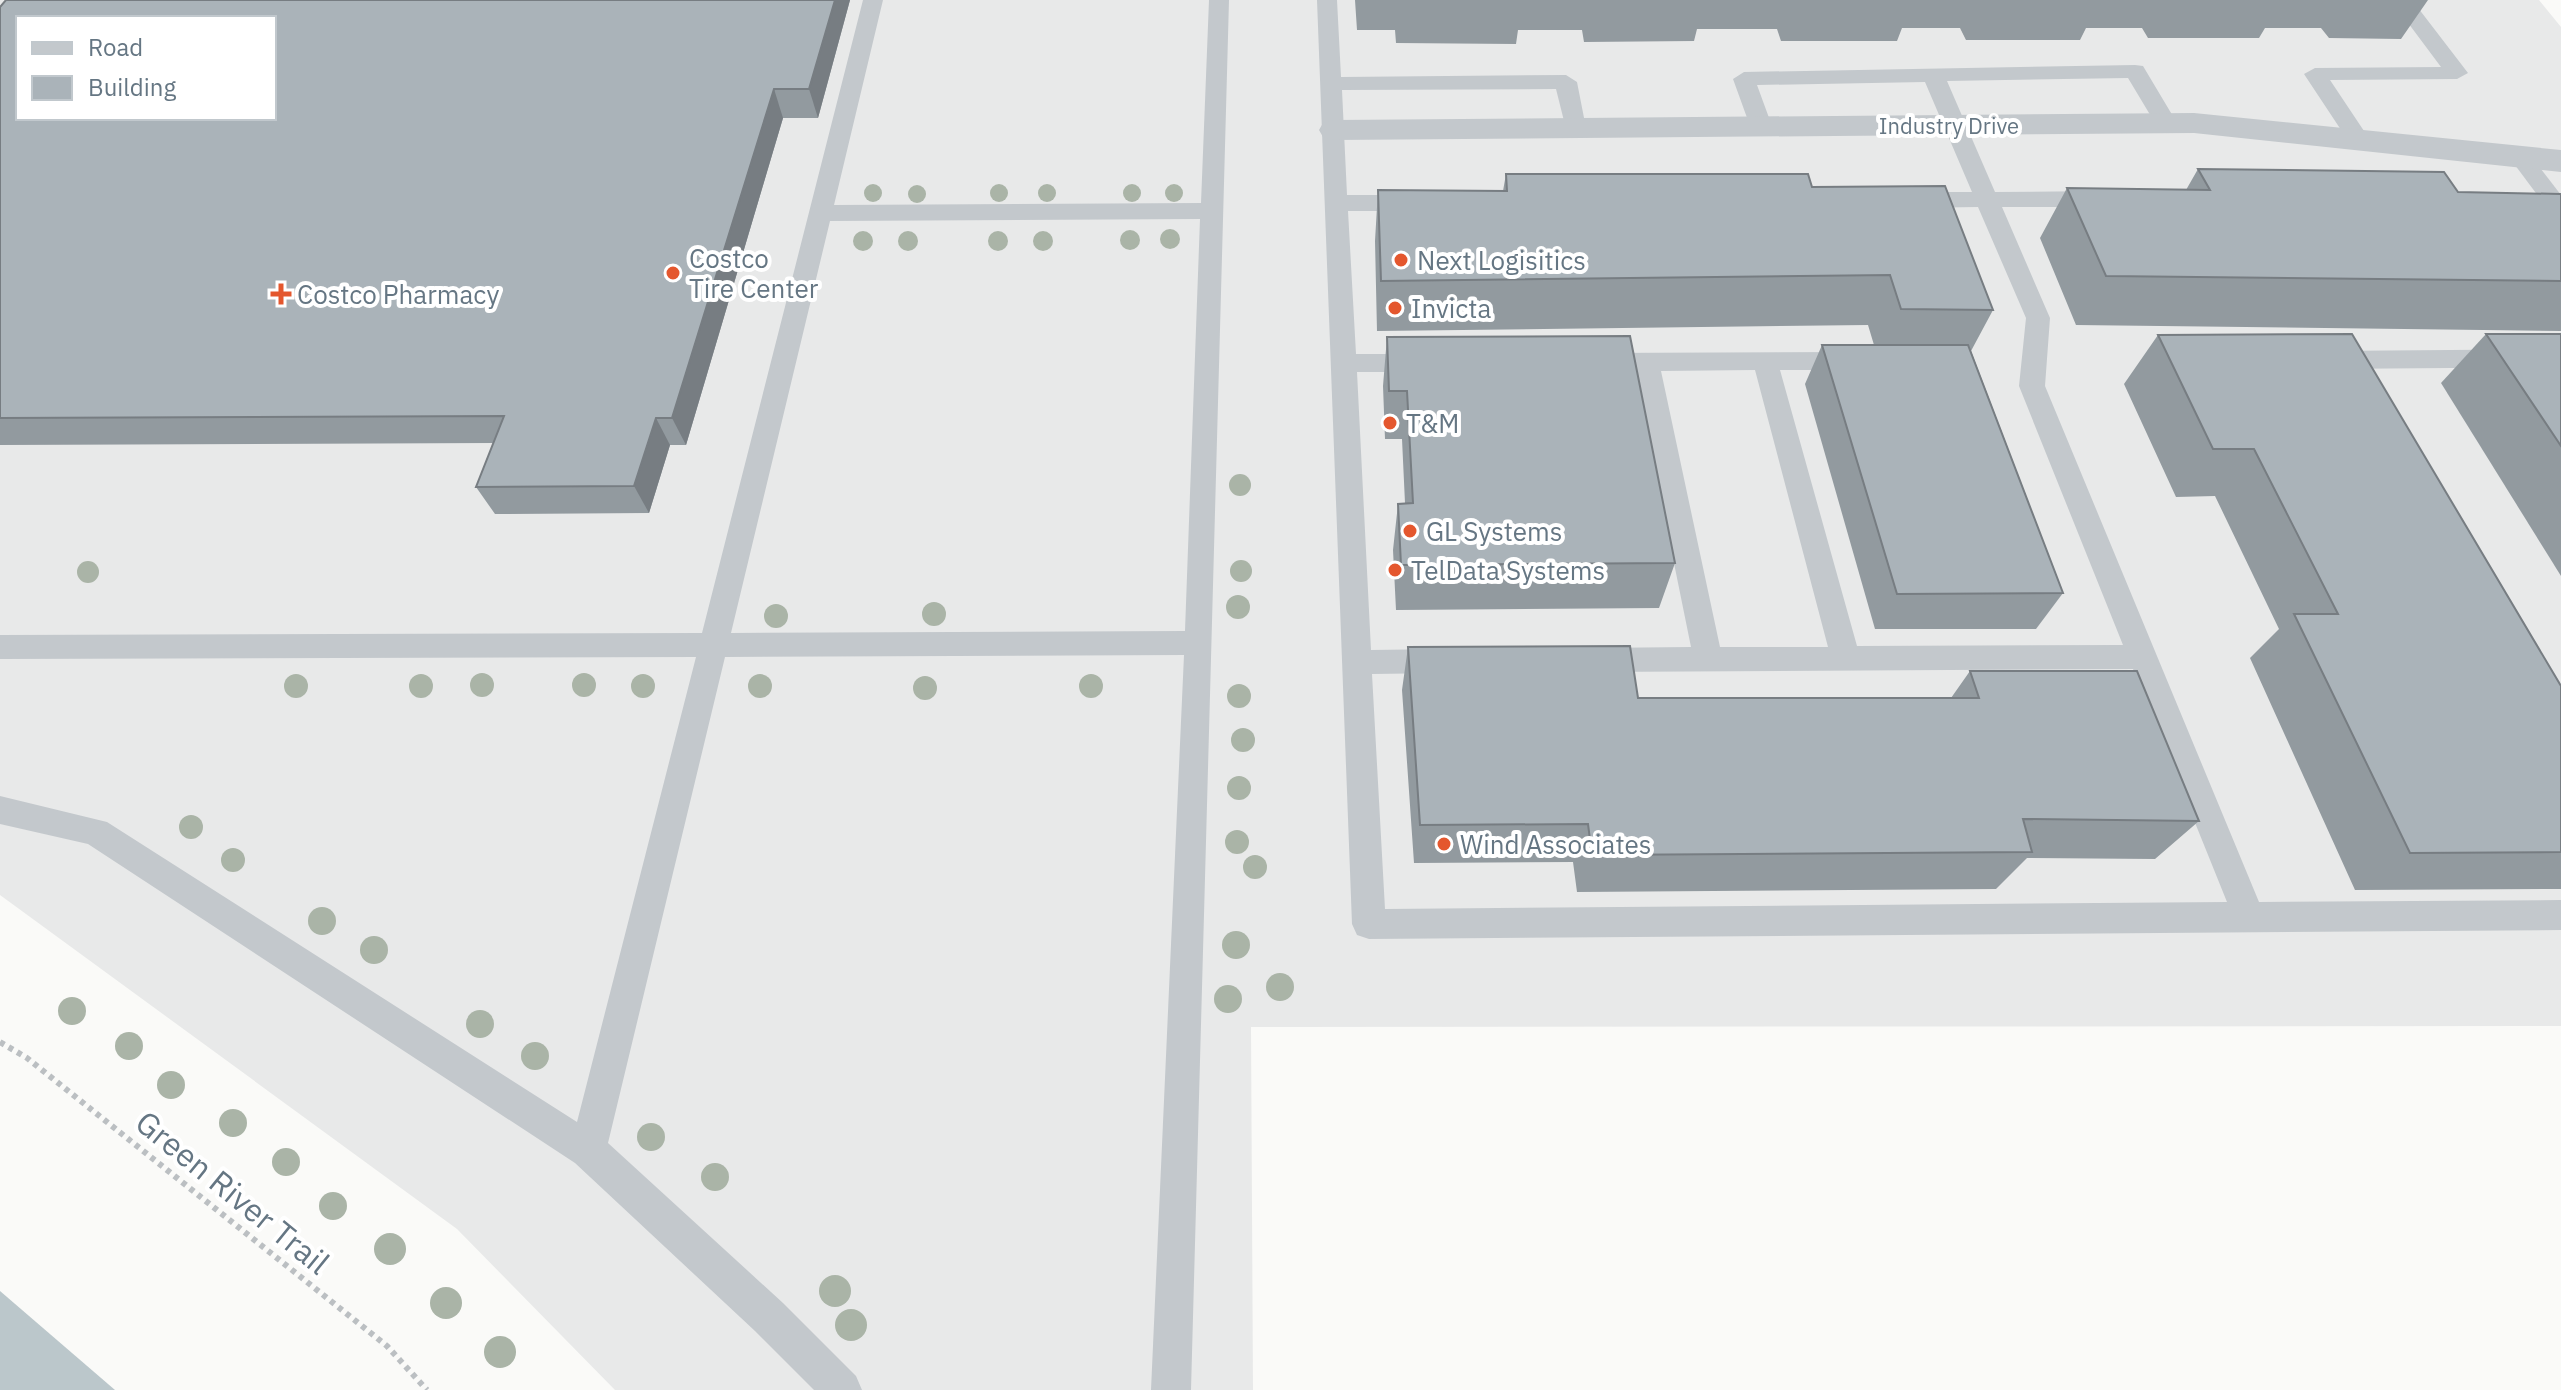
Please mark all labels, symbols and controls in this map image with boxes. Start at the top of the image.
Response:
legend [16,16,276,120]
text: Road [88,31,143,63]
text: Building [88,71,176,103]
street label: Industry Drive [1879,111,2019,140]
place label: Costco Tire Center [689,241,819,305]
place label: Next Logisitics [1417,243,1586,277]
marker: Next Logisitics [1392,251,1410,269]
marker: Costco Tire Center [664,264,682,282]
place label: Costco Pharmacy [297,277,499,311]
marker: Costco Pharmacy [272,285,290,303]
place label: Invicta [1411,291,1491,325]
marker: Invicta [1386,299,1404,317]
place label: T&M [1406,406,1459,440]
marker: T&M [1381,414,1399,432]
place label: GL Systems [1426,514,1562,548]
marker: GL Systems [1401,522,1419,540]
place label: TelData Systems [1411,553,1605,587]
marker: TelData Systems [1386,561,1404,579]
place label: Wind Associates [1460,827,1651,861]
marker: Wind Associates [1435,835,1453,853]
street label: Green River Trail [127,1101,339,1283]

